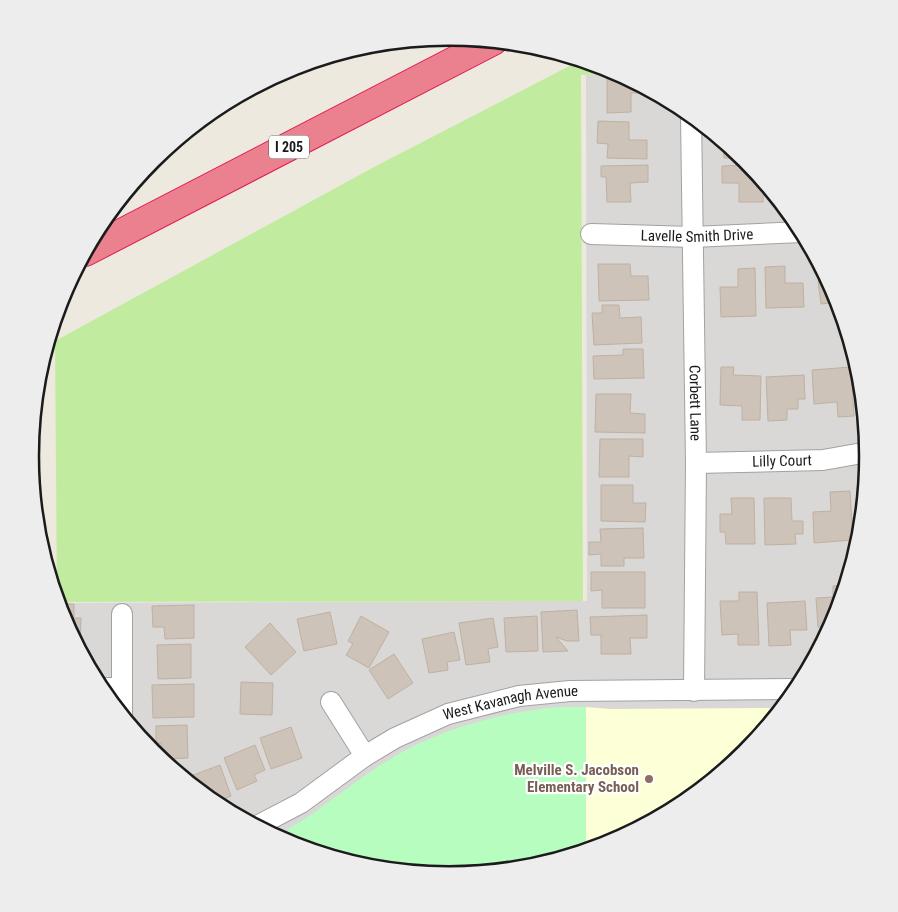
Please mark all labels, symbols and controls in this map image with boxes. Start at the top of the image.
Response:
road number: I 205 [269,136,309,158]
street label: Lavelle Smith Drive [640,225,754,246]
street label: Corbett Lane [686,365,705,441]
street label: Lilly Court [752,451,812,471]
street label: West Kavanagh Avenue [441,682,578,724]
place label: Melville S. Jacobson Elementary School [514,761,639,796]
marker: Melville S. Jacobson Elementary School [643,773,655,785]

